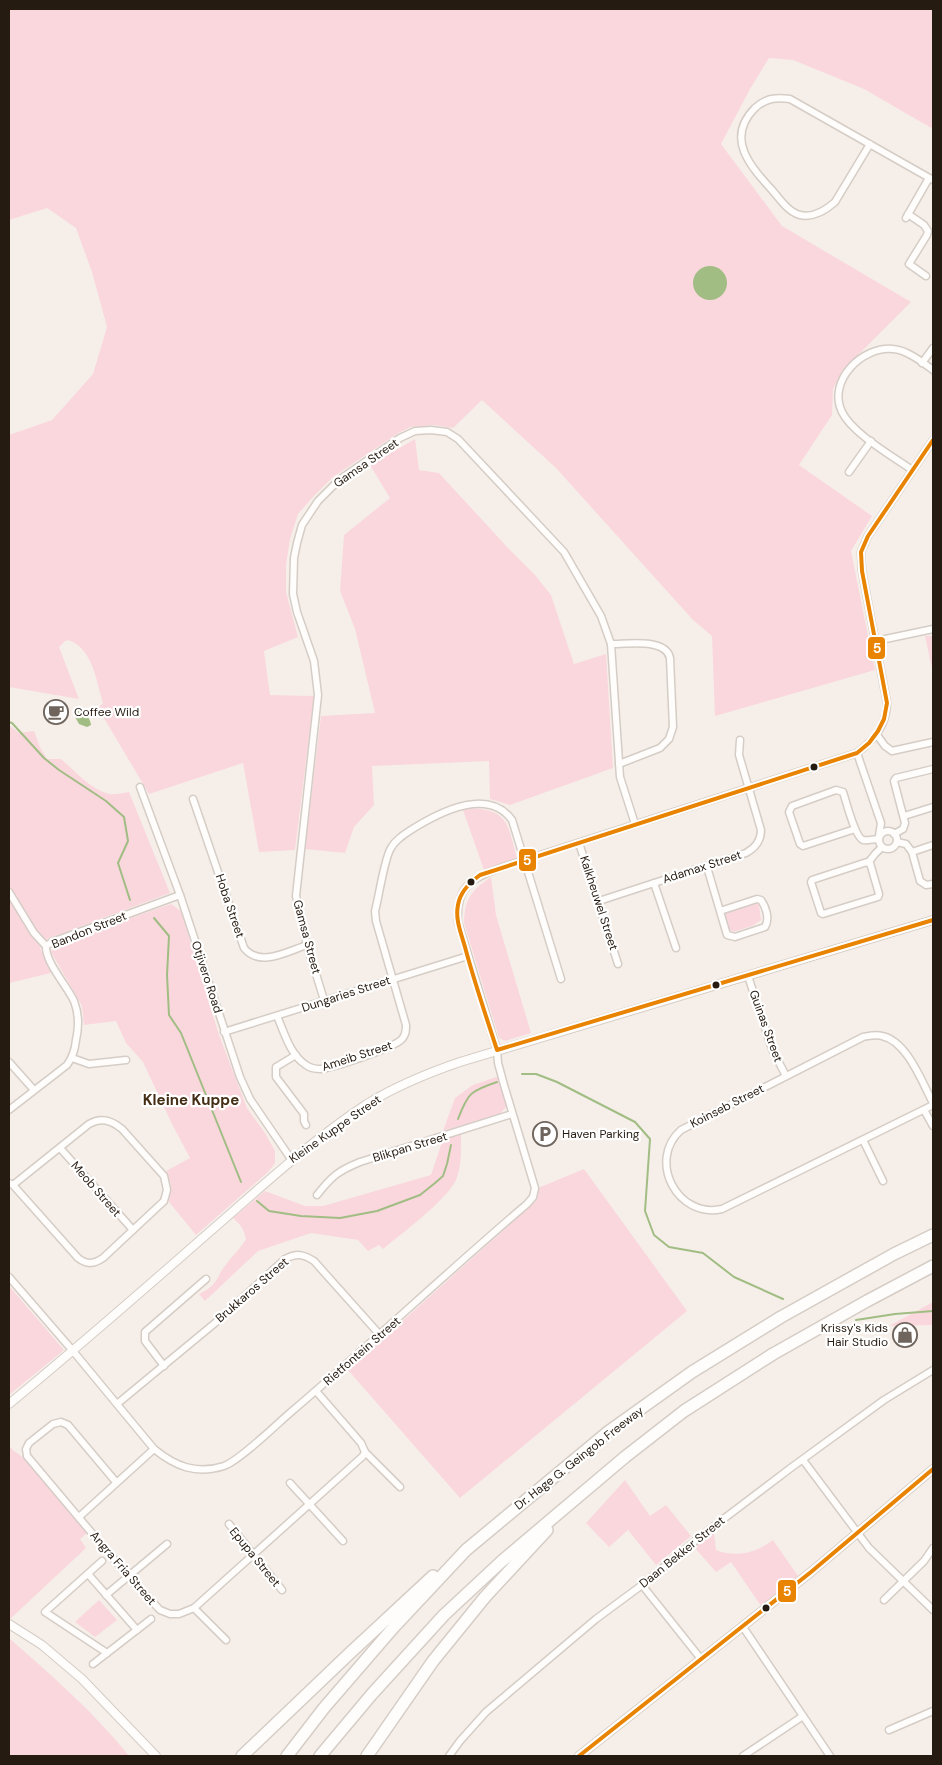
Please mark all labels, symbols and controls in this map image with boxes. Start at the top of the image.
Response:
street label: Gamsa Street [330,434,402,491]
line badge: 5 [867,636,886,660]
text: 5 [873,639,881,657]
cafe icon: Coffee Wild [43,699,69,725]
place label: Coffee Wild [74,704,139,720]
unlabelled marker [809,762,819,772]
street label: Adamax Street [660,847,744,887]
line badge: 5 [518,848,537,872]
text: 5 [523,851,531,869]
street label: Kalkheuwel Street [576,854,622,952]
street label: Hoba Street [212,872,248,940]
unlabelled marker [466,877,476,887]
street label: Gamsa Street [289,898,325,976]
street label: Bandon Street [49,908,129,952]
street label: Otjivero Road [188,939,226,1015]
street label: Dungaries Street [299,972,393,1016]
unlabelled marker [711,980,721,990]
street label: Guinas Street [746,988,787,1064]
street label: Ameib Street [320,1037,394,1075]
street label: Koinseb Street [687,1080,767,1132]
district label: Kleine Kuppe [143,1090,239,1110]
street label: Kleine Kuppe Street [286,1091,384,1167]
parking icon: Haven Parking [532,1121,558,1147]
place label: Haven Parking [562,1126,640,1142]
street label: Blikpan Street [371,1128,449,1166]
street label: Meob Street [67,1158,125,1220]
street label: Brukkaros Street [212,1254,292,1326]
street label: Rietfontein Street [320,1313,404,1389]
place label: Krissy's Kids Hair Studio [821,1320,888,1350]
shop icon: Krissy's Kids Hair Studio [892,1322,918,1348]
street label: Dr. Hage G. Geingob Freeway [511,1402,647,1513]
street label: Daan Bekker Street [636,1512,728,1591]
street label: Epupa Street [226,1524,284,1590]
street label: Angra Fria Street [86,1528,160,1609]
line badge: 5 [777,1579,797,1603]
text: 5 [783,1582,791,1600]
unlabelled marker [761,1603,771,1613]

